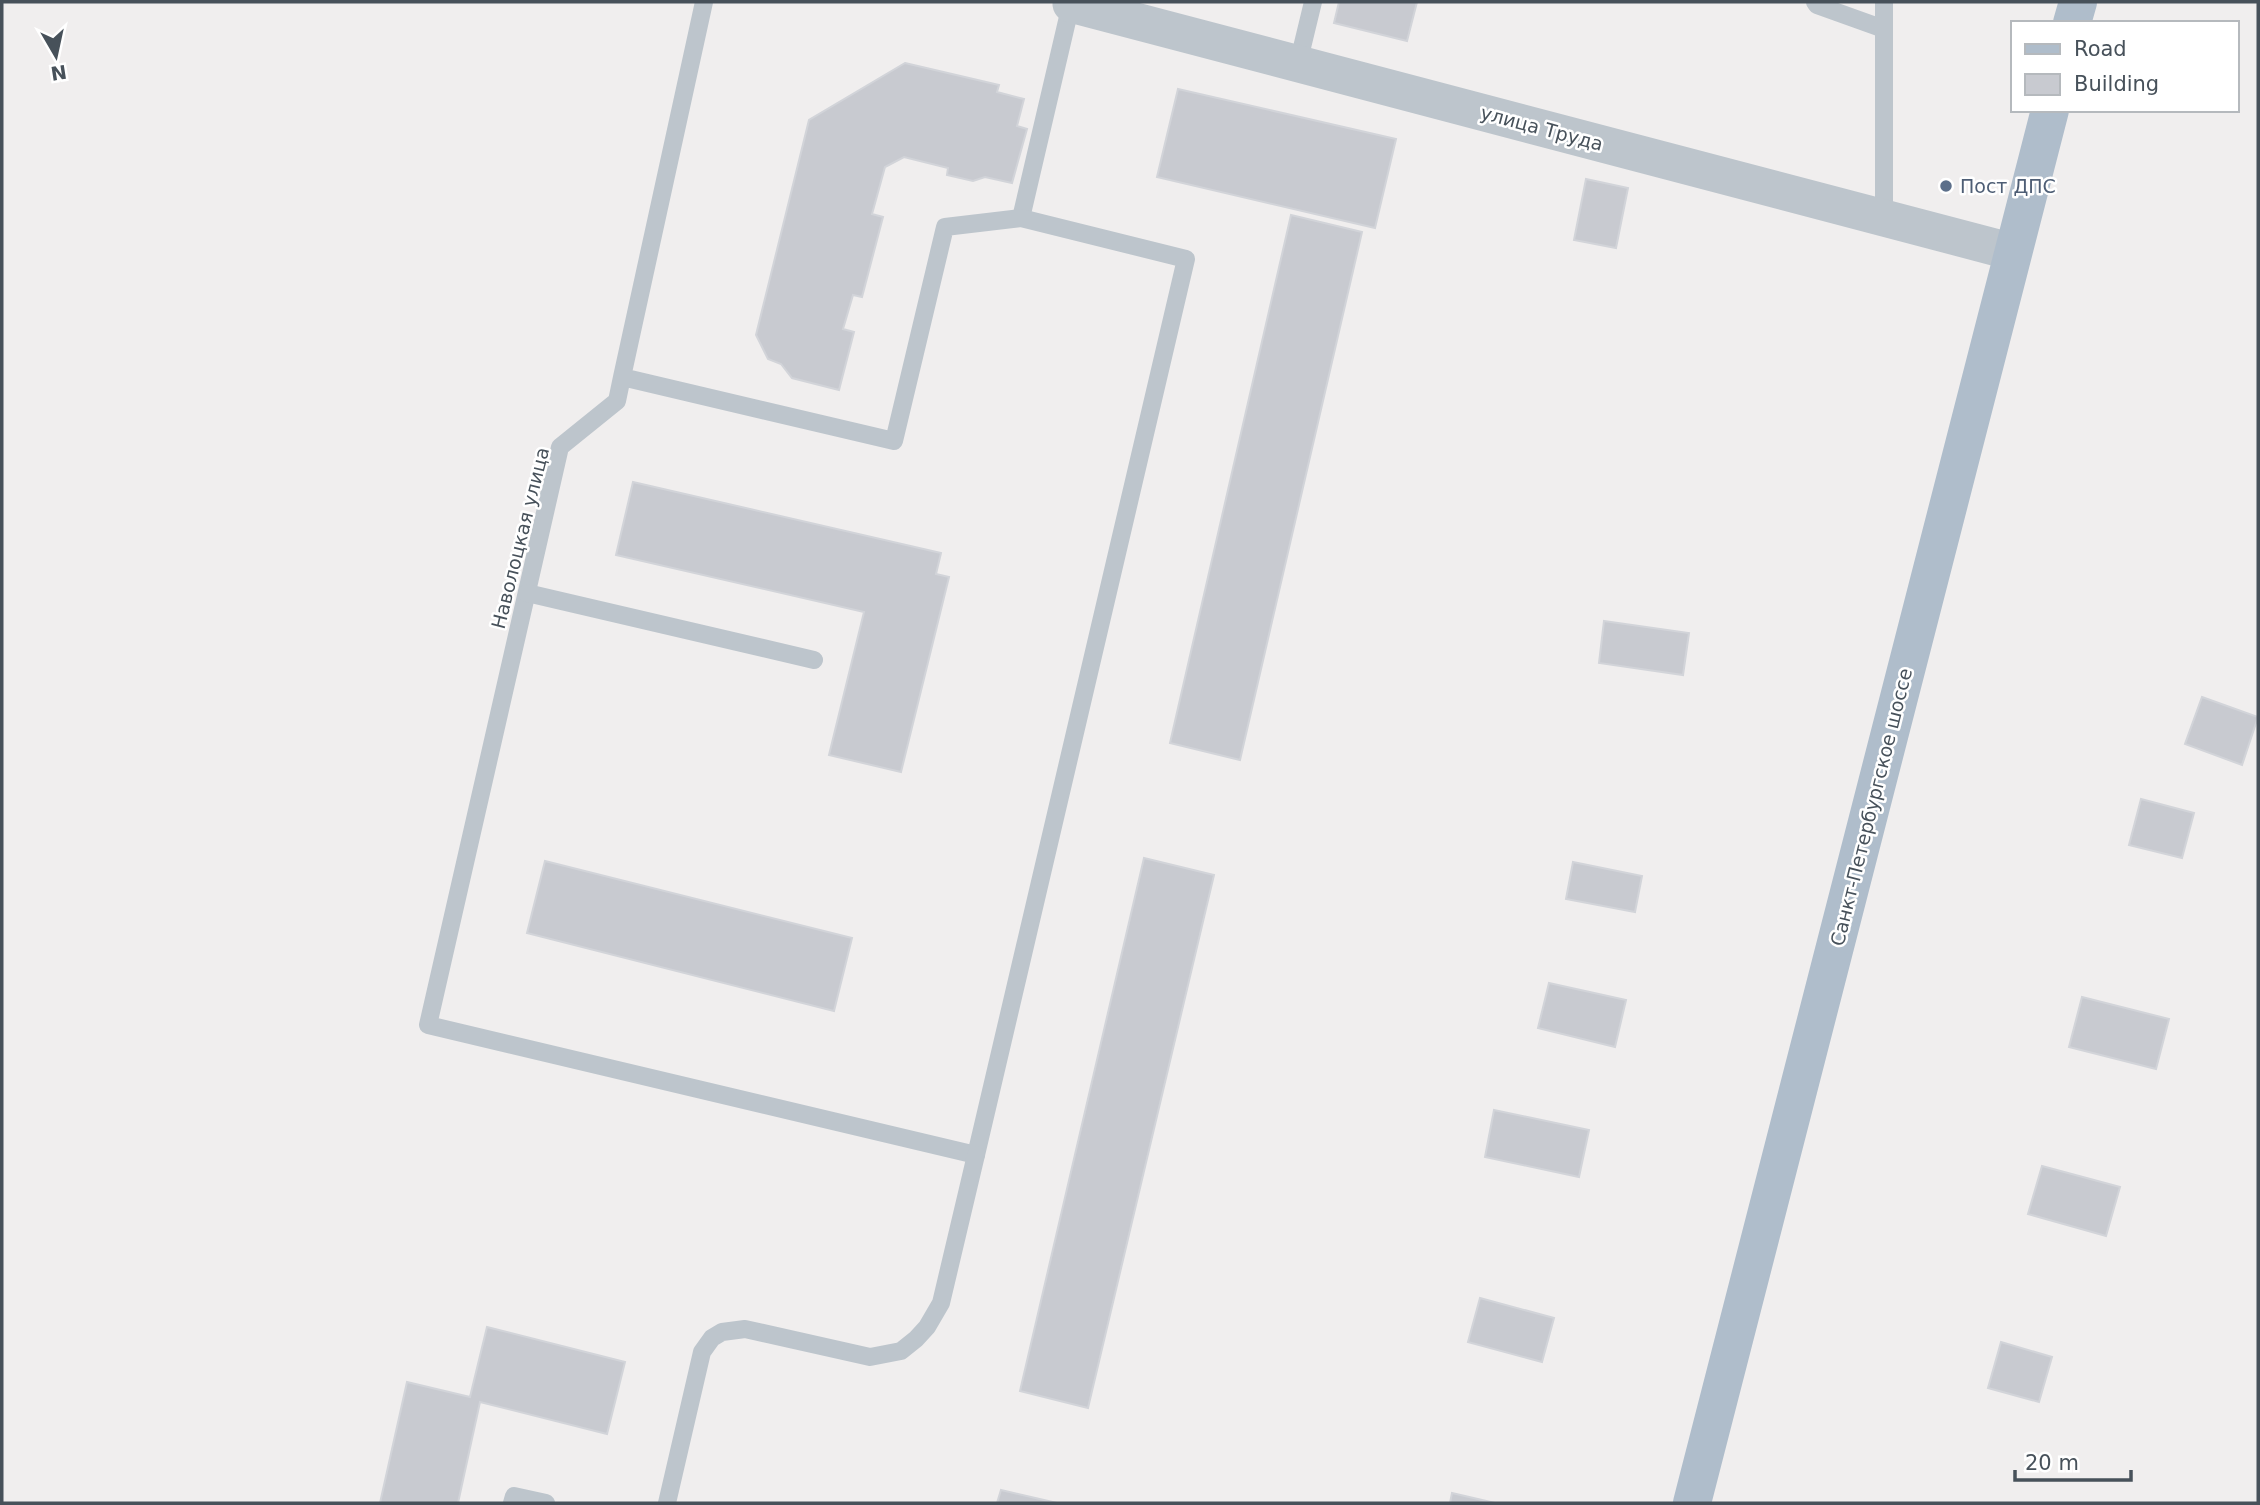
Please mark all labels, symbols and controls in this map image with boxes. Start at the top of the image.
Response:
north arrow [21,21,91,91]
legend [2011,21,2239,112]
text: Road [2074,37,2127,61]
text: N [49,61,68,85]
text: Building [2074,72,2159,96]
street label: улица Труда [1478,101,1606,155]
place label: Пост ДПС [1960,175,2056,197]
marker: Пост ДПС [1938,178,1954,194]
street label: Наволоцкая улица [487,445,553,631]
street label: Санкт-Петербургское шоссе [1826,666,1916,948]
scale bar [2015,1438,2130,1482]
text: 20 m [2025,1451,2079,1475]

